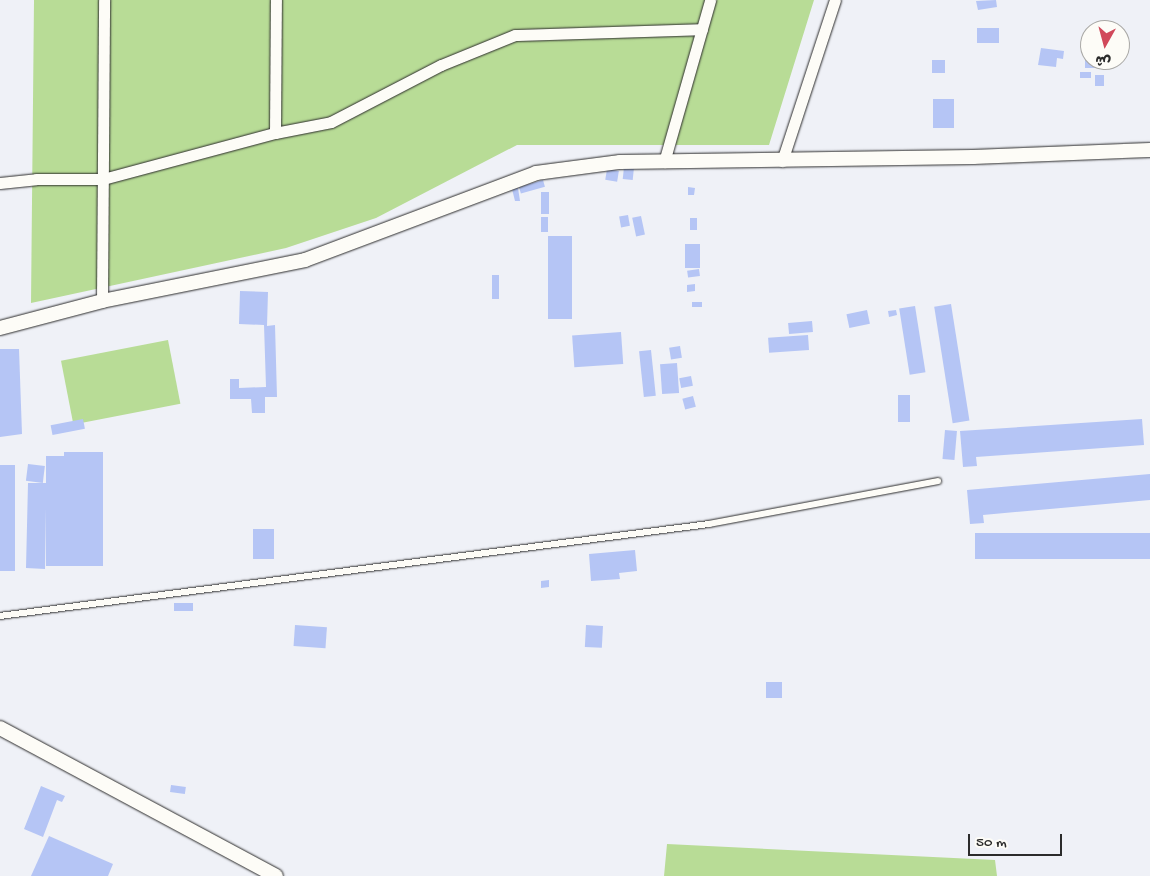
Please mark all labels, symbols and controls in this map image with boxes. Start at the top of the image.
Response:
north arrow [1080,20,1130,70]
text: ش [1095,50,1112,69]
scale bar [970,824,1064,856]
text: 50 m [976,834,1007,852]

